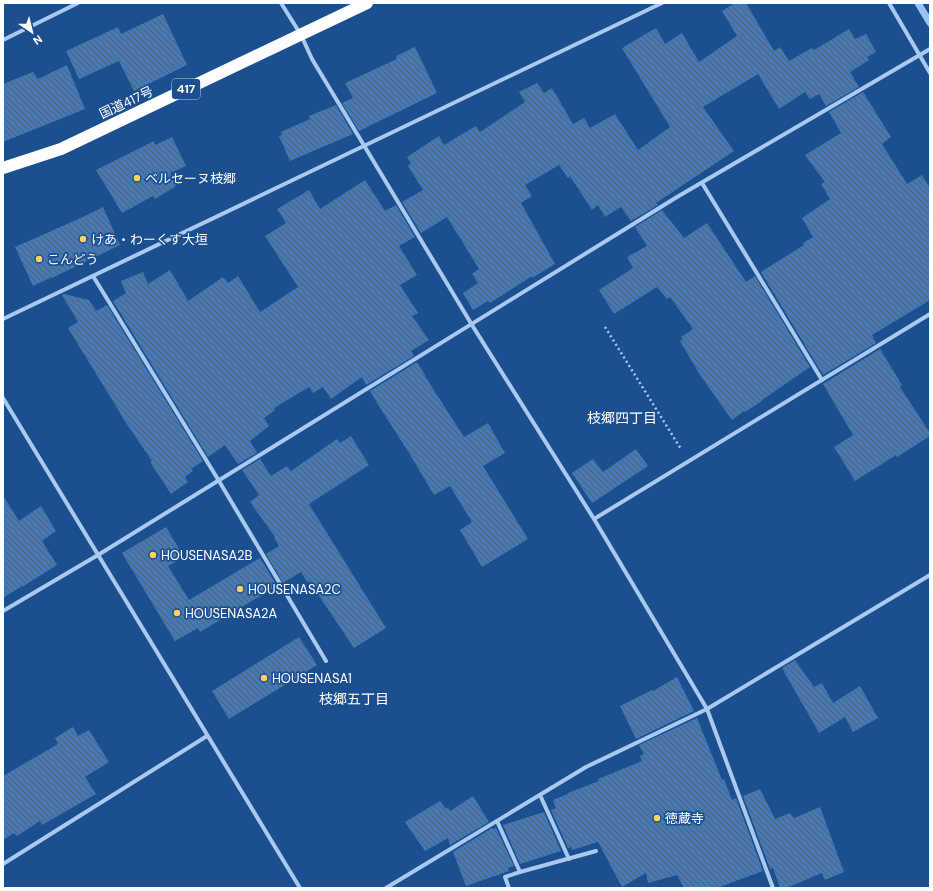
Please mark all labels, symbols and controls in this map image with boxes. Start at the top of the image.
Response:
north arrow [12,12,52,52]
text: N [30,32,45,48]
road number: 417 [172,79,200,99]
street label: 国道417号 [96,83,156,122]
place label: ベルセーヌ枝郷 [145,170,236,187]
marker: ベルセーヌ枝郷 [132,173,142,183]
place label: けあ・わーくす大垣 [91,231,208,248]
marker: けあ・わーくす大垣 [78,234,88,244]
place label: こんどう [47,251,99,268]
marker: こんどう [34,254,44,264]
district label: 枝郷四丁目 [587,409,657,427]
place label: HOUSENASA2B [161,547,253,564]
marker: HOUSENASA2B [148,550,158,560]
place label: HOUSENASA2C [248,581,341,598]
marker: HOUSENASA2C [235,584,245,594]
place label: HOUSENASA2A [185,605,278,622]
marker: HOUSENASA2A [172,608,182,618]
place label: HOUSENASA1 [272,670,352,687]
marker: HOUSENASA1 [259,673,269,683]
district label: 枝郷五丁目 [319,690,389,708]
place label: 徳蔵寺 [665,810,704,827]
marker: 徳蔵寺 [652,813,662,823]

